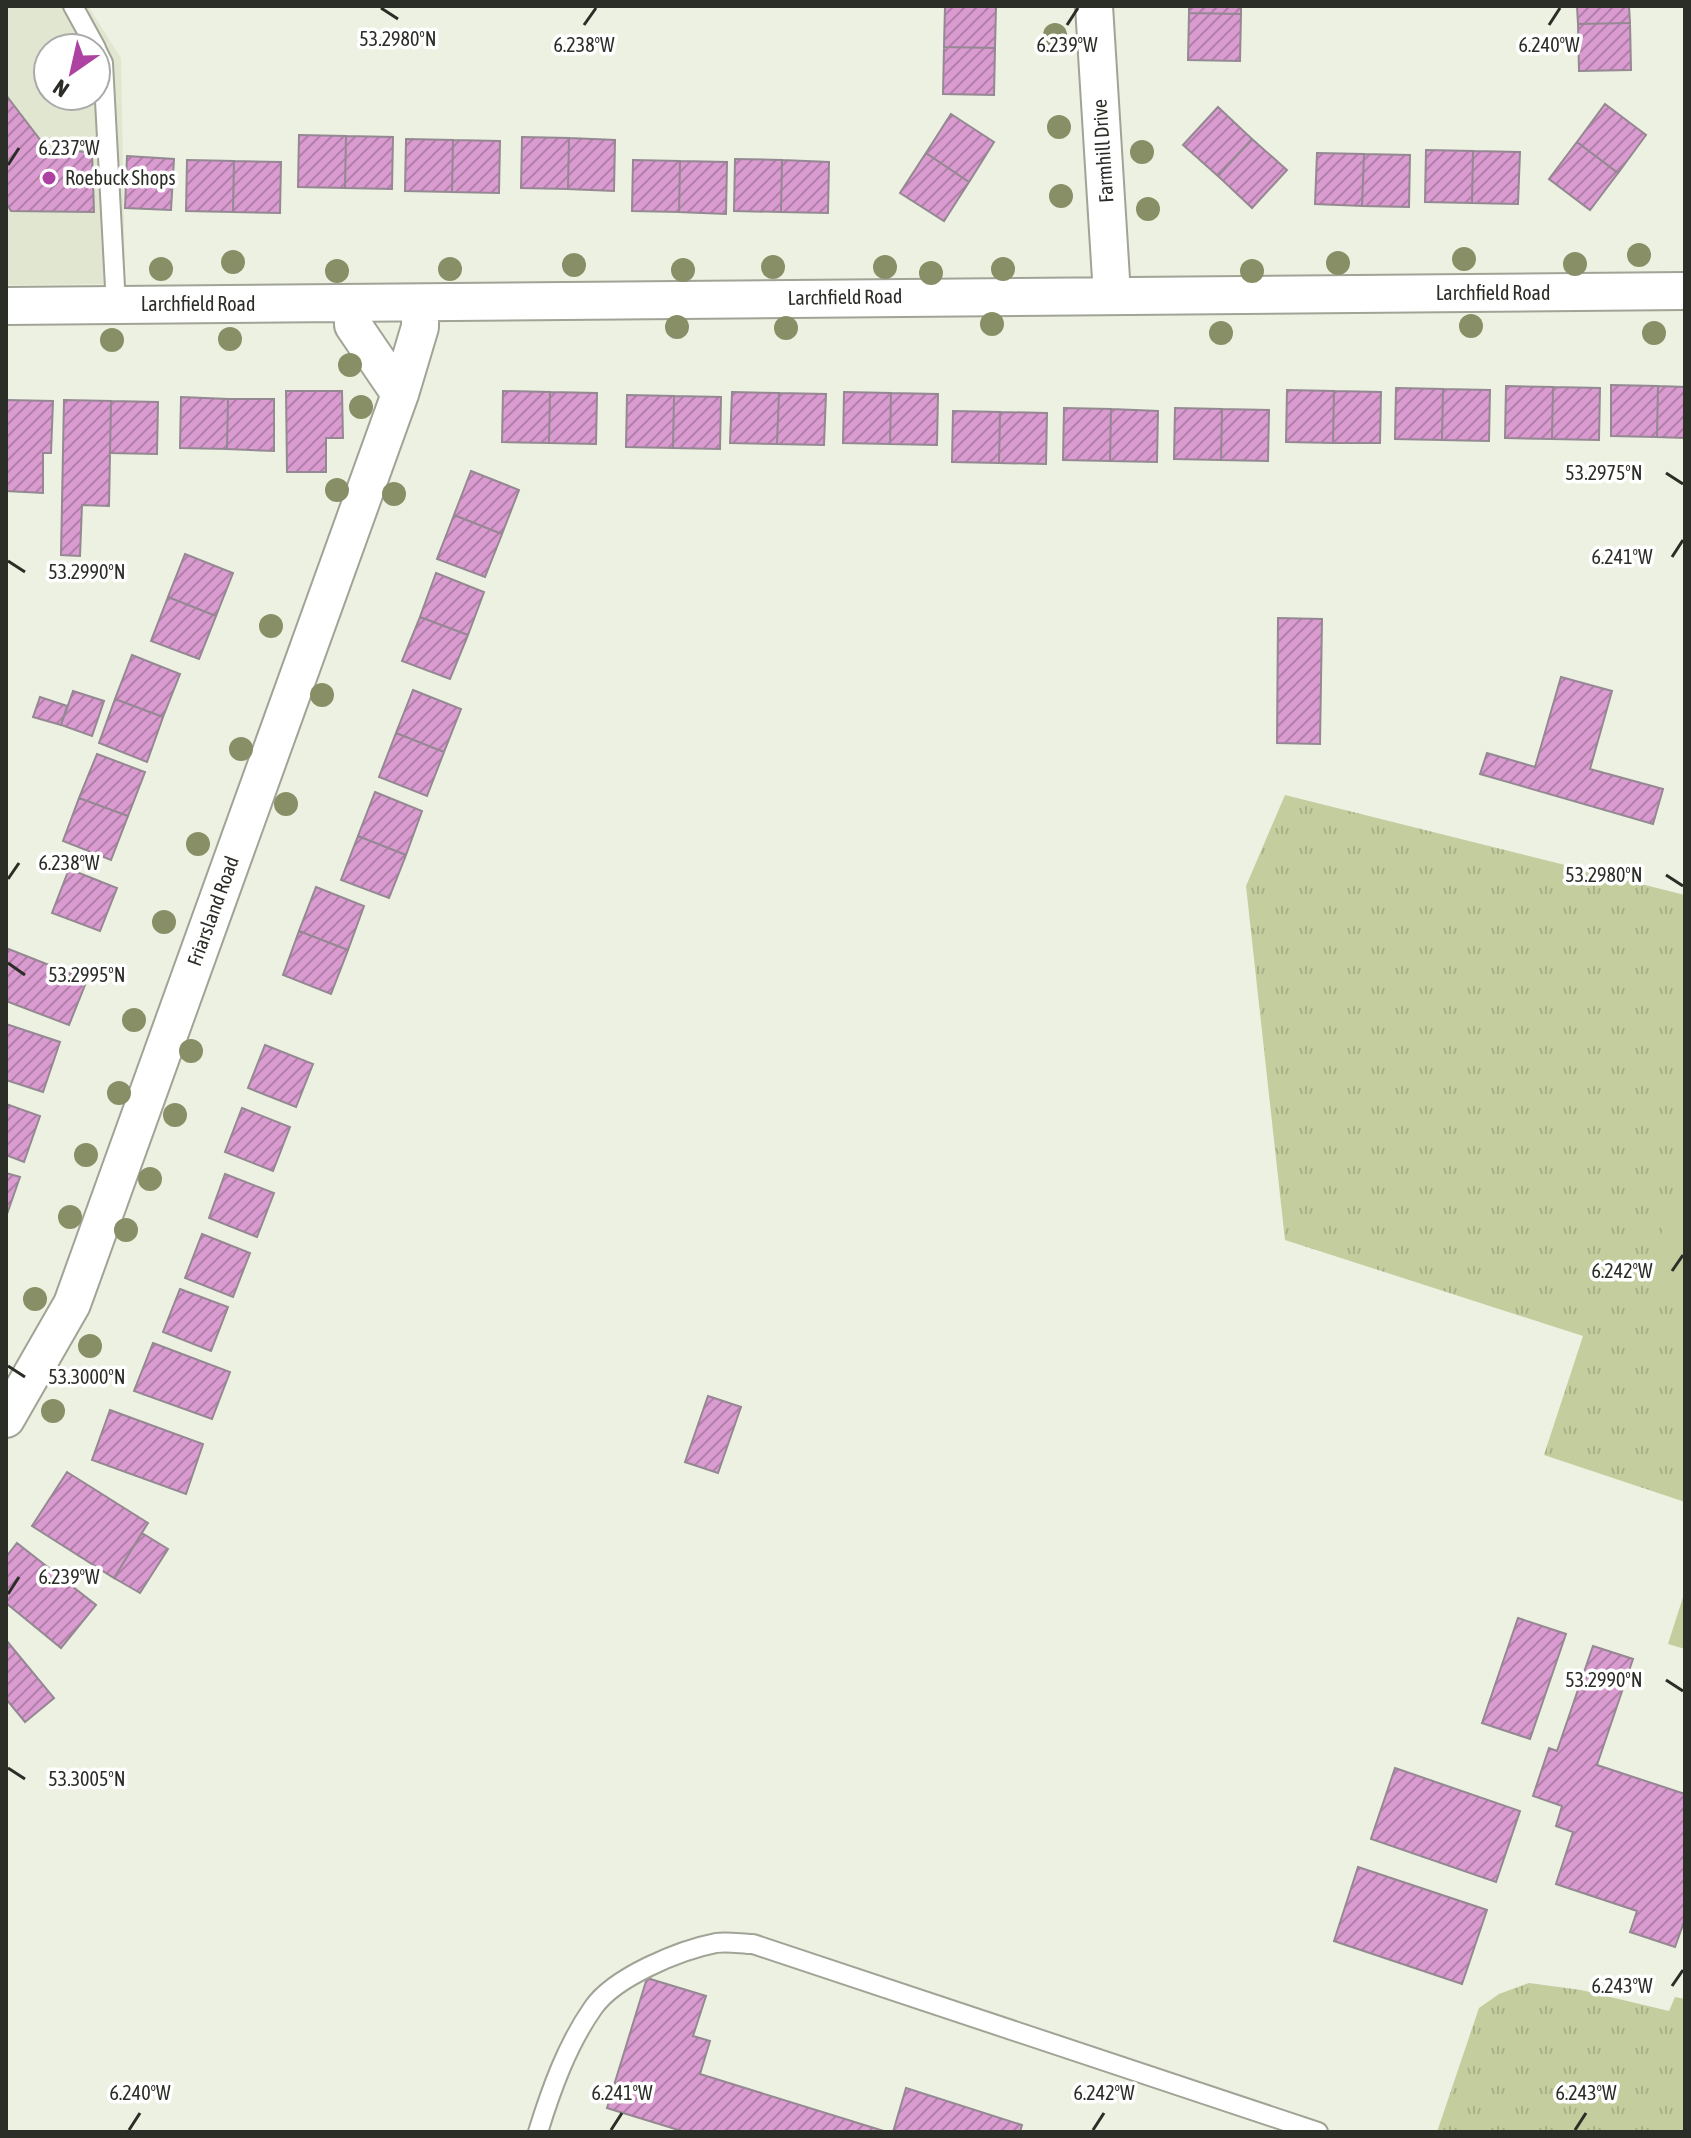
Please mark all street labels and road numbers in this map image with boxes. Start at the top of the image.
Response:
street label: Farmhill Drive [1087,98,1118,204]
street label: Larchfield Road [1436,281,1550,304]
street label: Larchfield Road [787,284,903,309]
street label: Larchfield Road [141,292,255,315]
street label: Friarsland Road [182,853,243,969]

